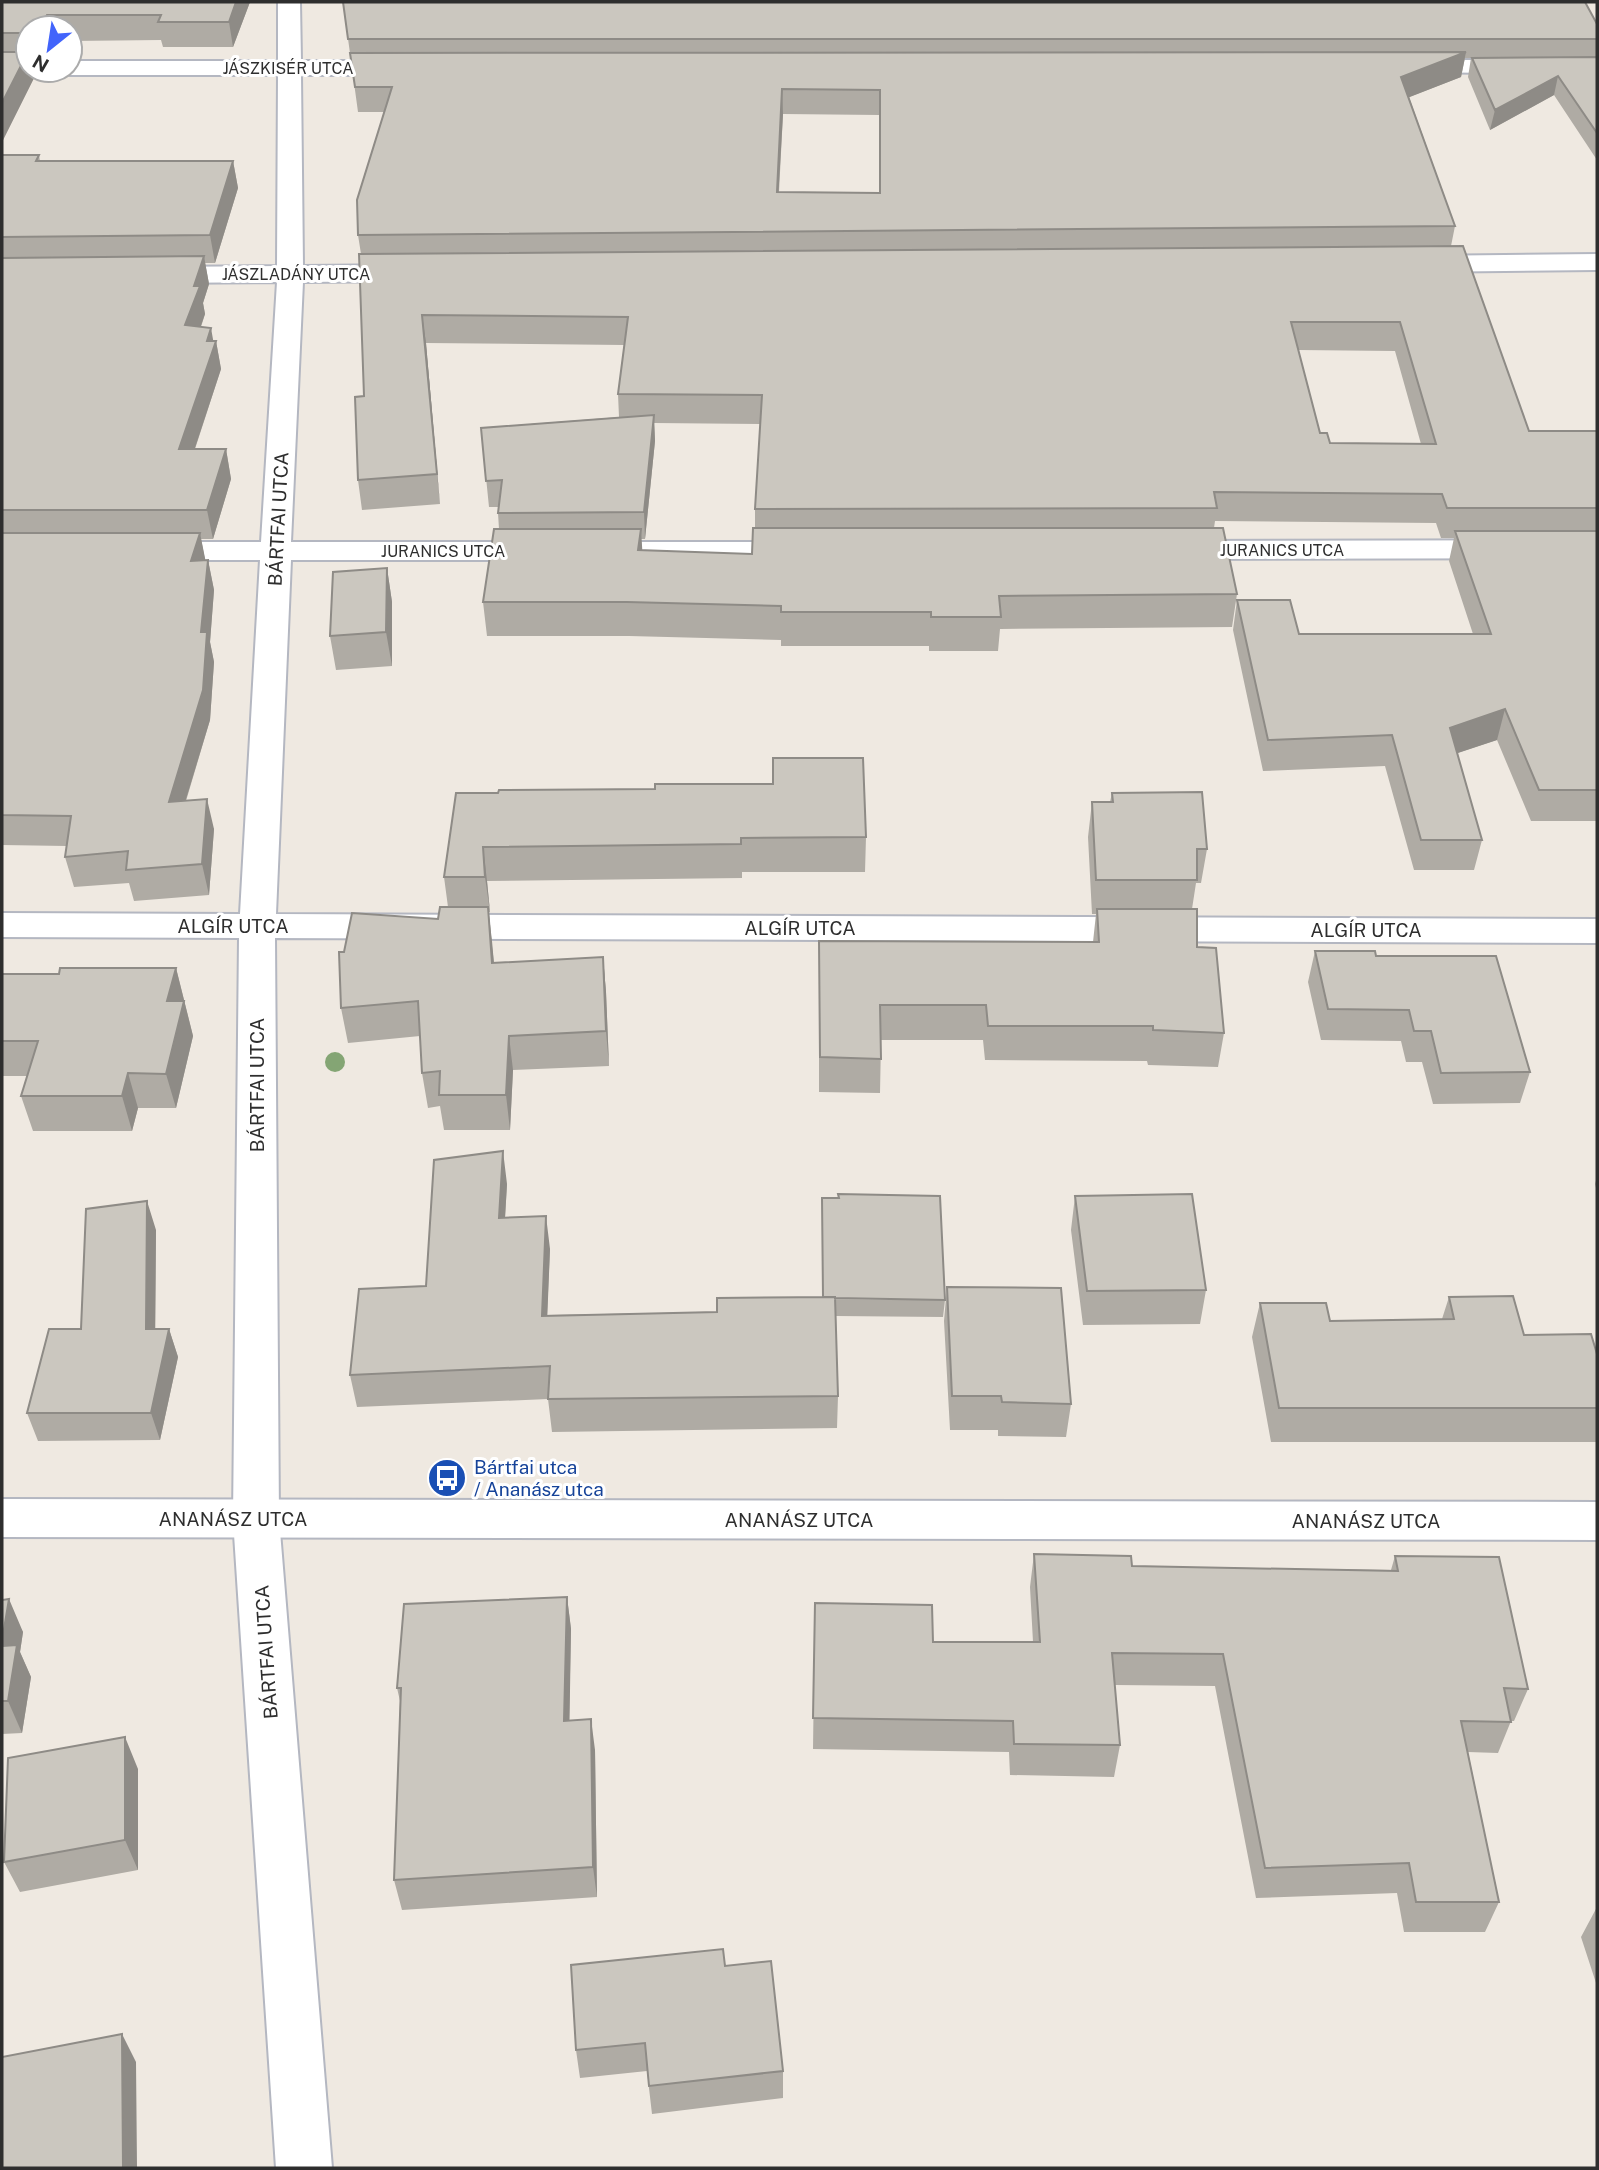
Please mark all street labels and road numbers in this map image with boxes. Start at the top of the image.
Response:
street label: JÁSZKISÉR UTCA [222,58,354,78]
street label: JÁSZLADÁNY UTCA [222,264,370,284]
street label: BÁRTFAI UTCA [263,451,293,587]
street label: JURANICS UTCA [1220,541,1344,560]
street label: JURANICS UTCA [381,542,505,561]
street label: ALGÍR UTCA [177,915,289,937]
street label: ALGÍR UTCA [744,917,856,939]
street label: ALGÍR UTCA [1310,919,1422,941]
street label: BÁRTFAI UTCA [246,1018,268,1152]
street label: ANANÁSZ UTCA [159,1508,307,1530]
street label: ANANÁSZ UTCA [725,1509,873,1531]
street label: ANANÁSZ UTCA [1292,1510,1440,1532]
street label: BÁRTFAI UTCA [250,1584,282,1720]

